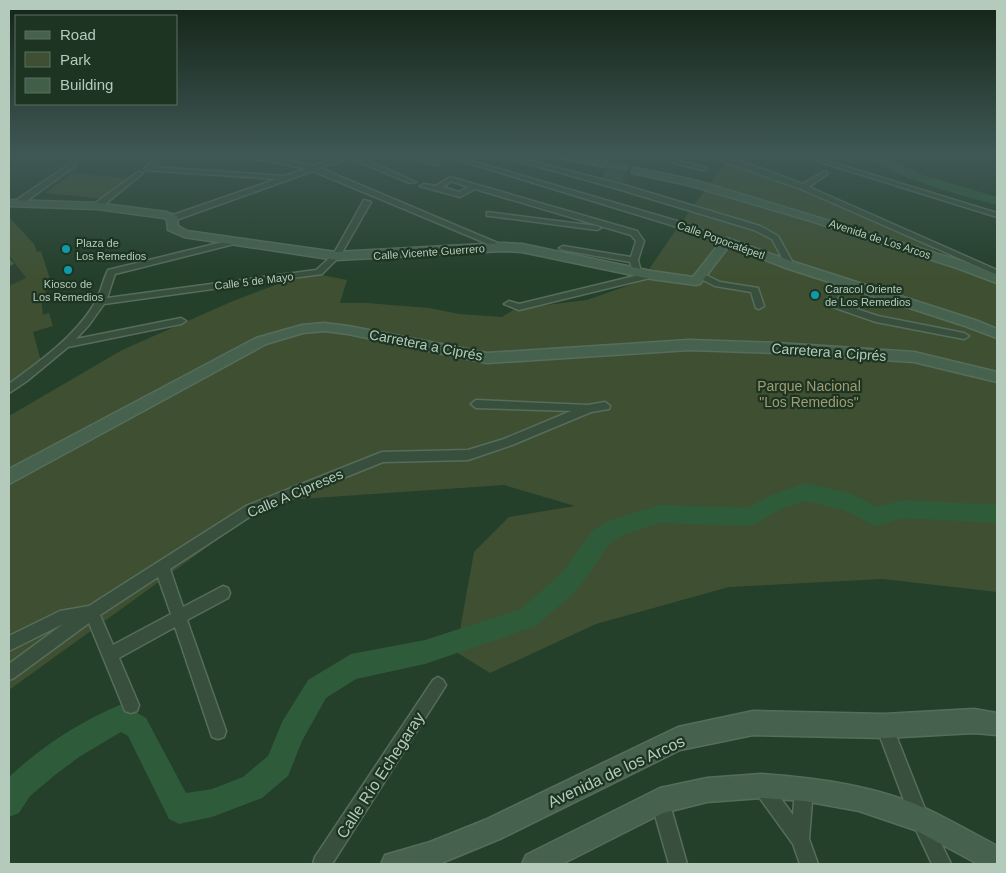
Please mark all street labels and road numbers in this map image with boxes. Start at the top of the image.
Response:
street label: Avenida de Los Arcos [828,217,933,261]
street label: Calle Popocatépetl [676,219,766,261]
street label: Calle Vicente Guerrero [373,242,485,262]
street label: Calle 5 de Mayo [214,270,294,292]
street label: Carretera a Ciprés [368,326,484,364]
street label: Carretera a Ciprés [771,340,887,364]
street label: Calle A Cipreses [245,466,345,520]
street label: Calle Río Echegaray [333,709,428,841]
street label: Avenida de los Arcos [545,732,687,811]

